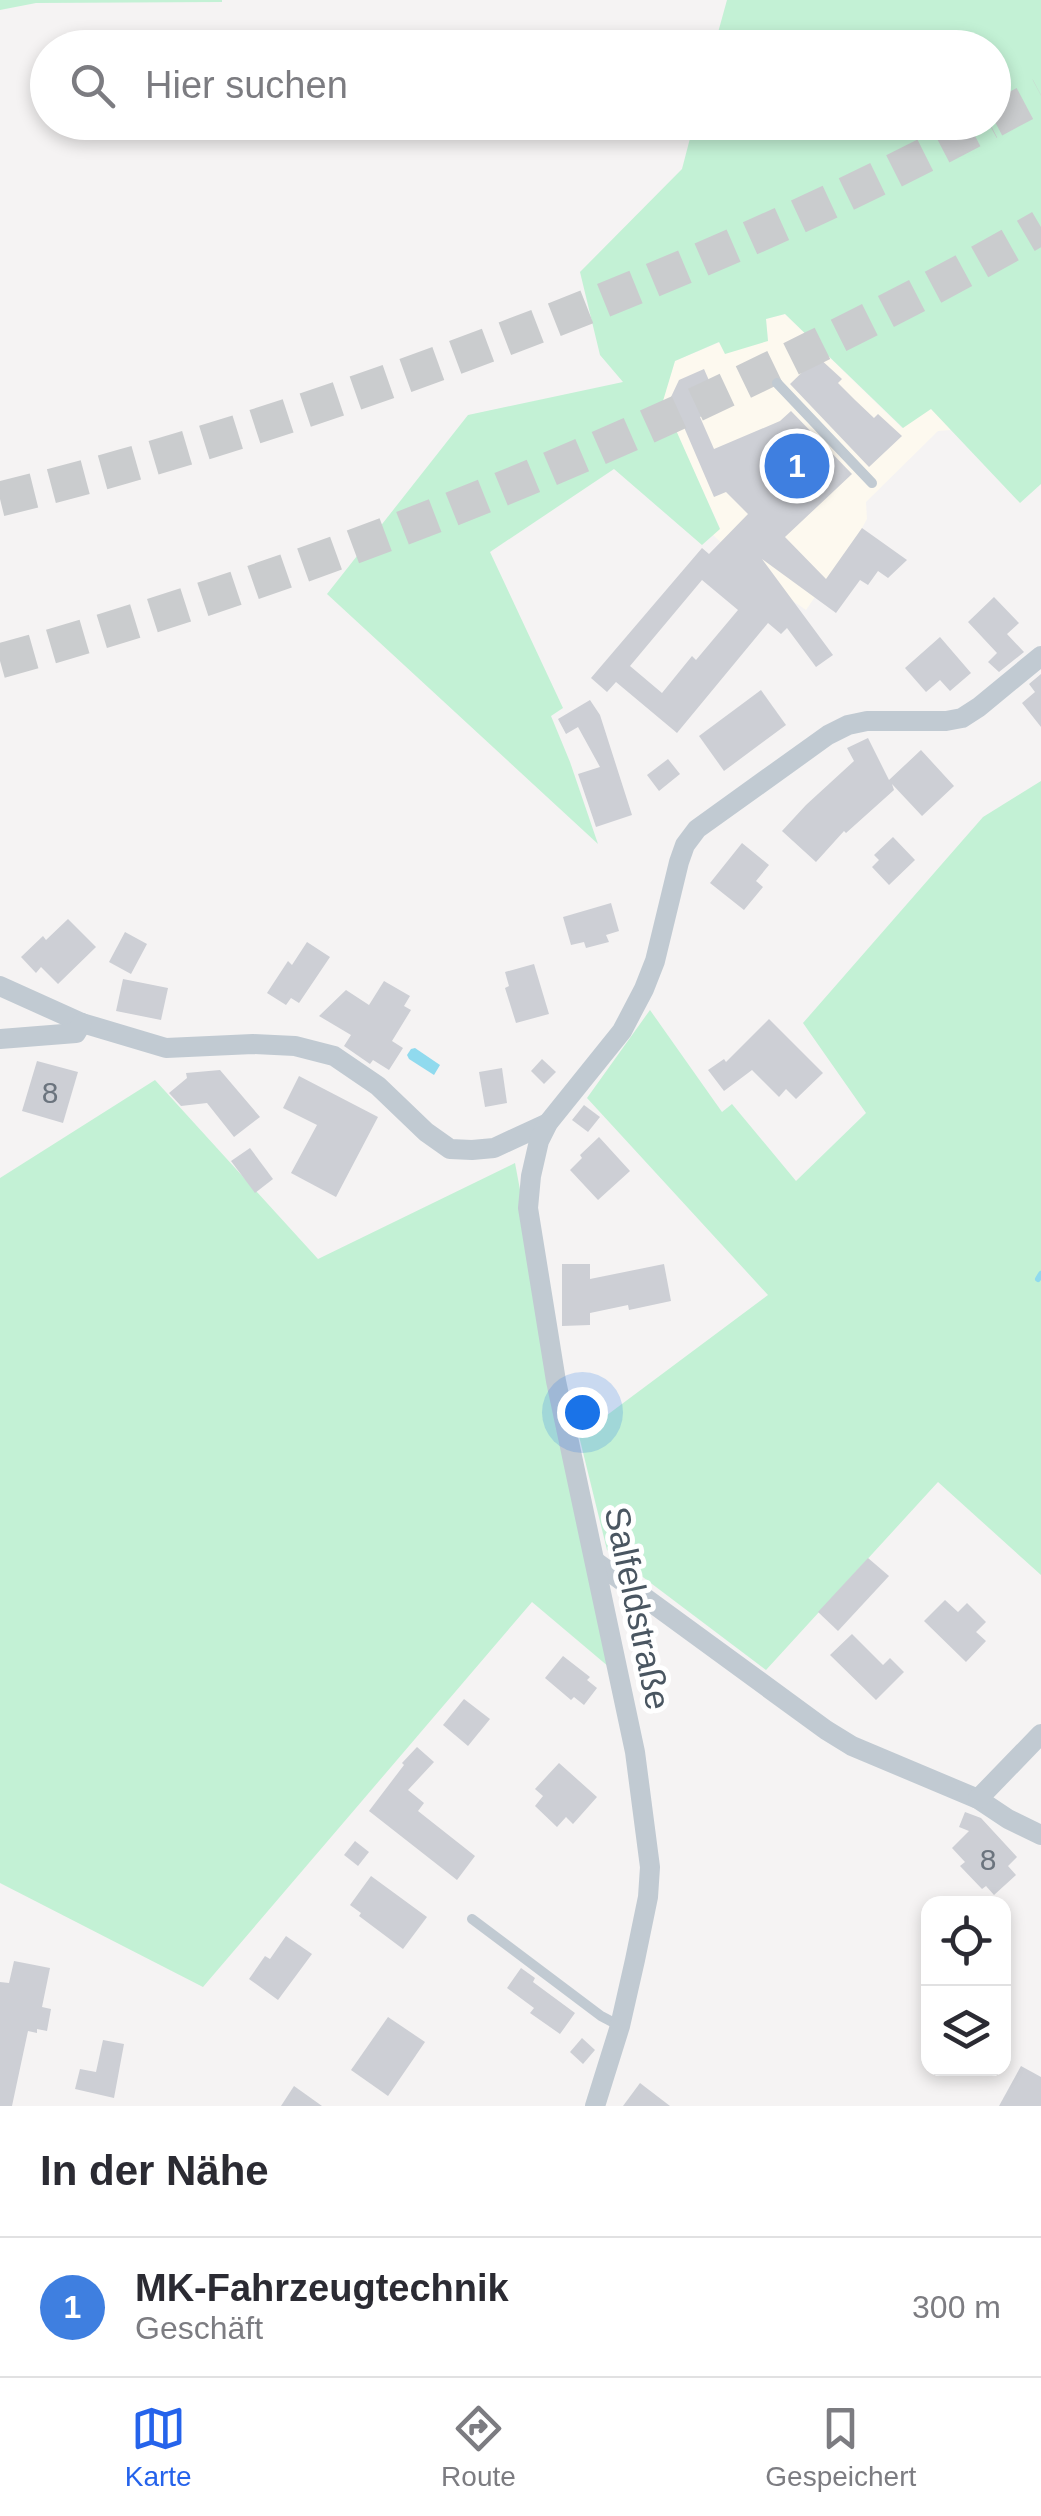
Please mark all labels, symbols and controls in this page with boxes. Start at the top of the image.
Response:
search box [30,30,1011,140]
icon: search [65,58,120,113]
text: Hier suchen [145,64,348,106]
pin: 1 [764,428,830,504]
house number: 8 [42,1076,58,1109]
your location [557,1387,608,1438]
street label: Salfeldstraße [597,1503,679,1713]
house number: 8 [980,1843,996,1876]
map controls [921,1896,1011,2076]
button: locate [921,1896,1011,1986]
button: layers [921,1986,1011,2076]
text: In der Nähe [40,2147,269,2194]
text: MK-Fahrzeugtechnik [135,2267,509,2309]
text: 1 [64,2289,81,2325]
text: 300 m [912,2289,1001,2325]
text: Geschäft [135,2310,263,2346]
tab: Karte [125,2401,192,2493]
tab: Route [441,2401,516,2493]
tab: Gespeichert [765,2401,916,2493]

